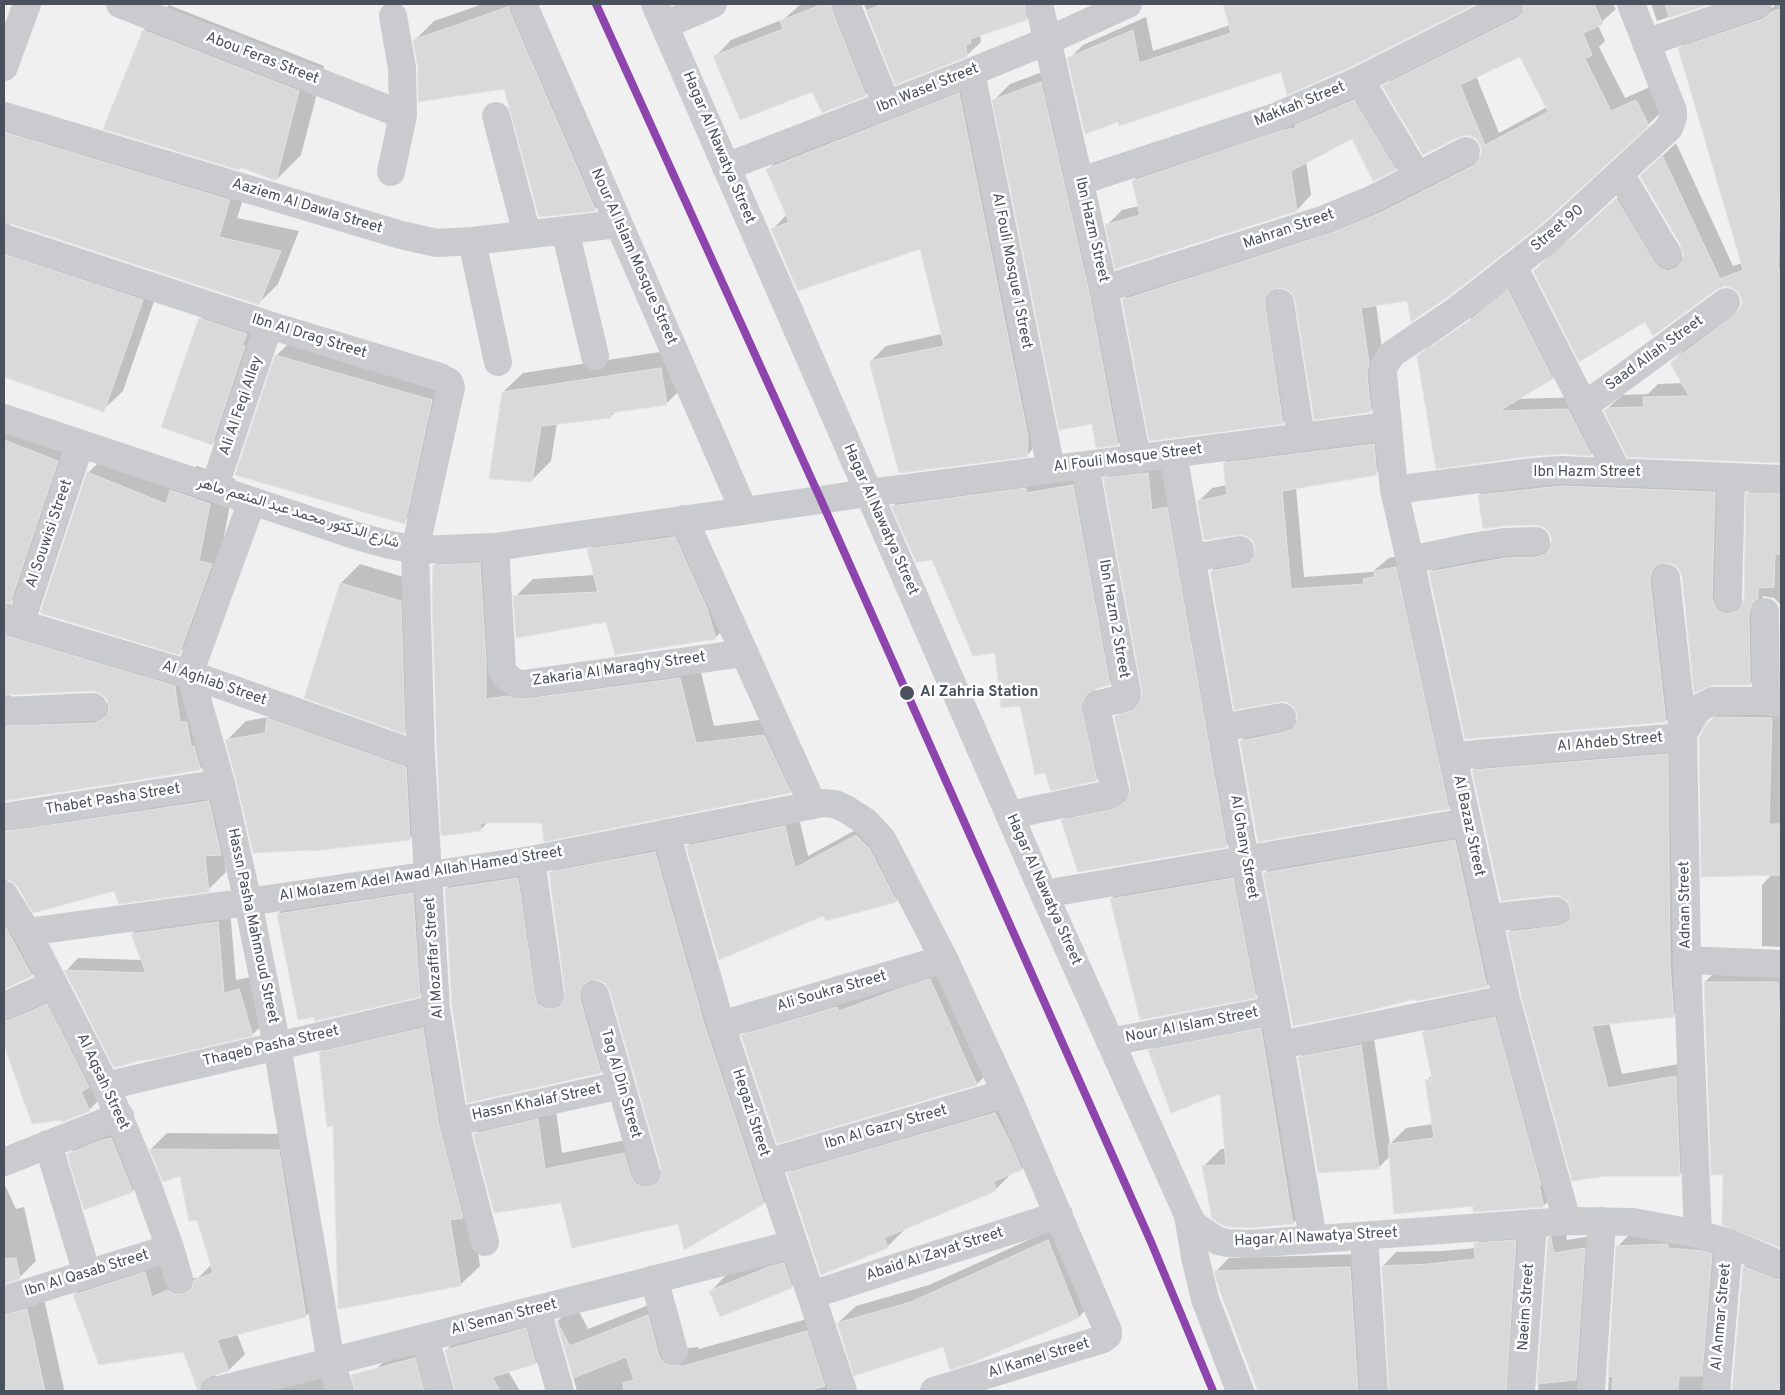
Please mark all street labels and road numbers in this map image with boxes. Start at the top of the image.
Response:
street label: Abou Feras Street [203,29,321,89]
street label: Ibn Wasel Street [874,60,982,118]
street label: Hagar Al Nawatya Street [678,69,758,227]
street label: Makkah Street [1252,79,1348,131]
street label: Nour Al Islam Mosque Street [586,166,680,348]
street label: Aaziem Al Dawla Street [230,176,384,238]
street label: Ibn Hazm Street [1070,176,1112,284]
street label: Al Fouli Mosque 1 Street [987,191,1035,351]
street label: Street 90 [1528,202,1588,256]
street label: Mahran Street [1241,206,1337,254]
street label: Ibn Al Drag Street [249,311,369,363]
street label: Saad Allah Street [1603,313,1707,395]
street label: Ali Al Feqi Alley [217,354,267,458]
street label: Al Fouli Mosque Street [1053,441,1203,477]
street label: Hagar Al Nawatya Street [838,442,922,598]
street label: Ibn Hazm Street [1533,464,1641,482]
street label: شارع الدكتور محمد عبد المنعم ماهر [195,475,401,553]
street label: Al Souwisi Street [23,477,77,591]
street label: Ibn Hazm 2 Street [1094,558,1132,680]
street label: Zakaria Al Maraghy Street [531,649,707,691]
street label: Al Aghlab Street [159,658,269,710]
street label: Al Ahdeb Street [1556,729,1664,757]
street label: Al Bazaz Street [1448,774,1488,878]
street label: Thabet Pasha Street [44,780,182,820]
street label: Al Ghany Street [1225,793,1261,901]
street label: Hagar Al Nawatya Street [1001,812,1085,968]
street label: Hassn Pasha Mahmoud Street [223,827,281,1025]
street label: Al Molazem Adel Awad Allah Hamed Street [278,844,564,906]
street label: Adnan Street [1676,861,1696,949]
street label: Al Mozaffar Street [422,896,448,1020]
street label: Ali Soukra Street [775,968,889,1016]
street label: Nour Al Islam Street [1124,1004,1260,1048]
street label: Thaqeb Pasha Street [201,1023,341,1071]
street label: Tag Al Din Street [596,1027,644,1141]
street label: Al Aqsah Street [72,1031,132,1133]
street label: Hegazi Street [727,1067,773,1159]
street label: Hassn Khalaf Street [471,1080,603,1126]
street label: Ibn Al Gazry Street [823,1102,949,1154]
street label: Abaid Al Zayat Street [864,1224,1006,1286]
street label: Hagar Al Nawatya Street [1234,1225,1398,1251]
street label: Ibn Al Qasab Street [23,1247,151,1301]
street label: Al Anmar Street [1708,1262,1736,1372]
street label: Naeim Street [1515,1263,1539,1351]
street label: Al Seman Street [449,1296,559,1340]
street label: Al Kamel Street [986,1335,1092,1383]

